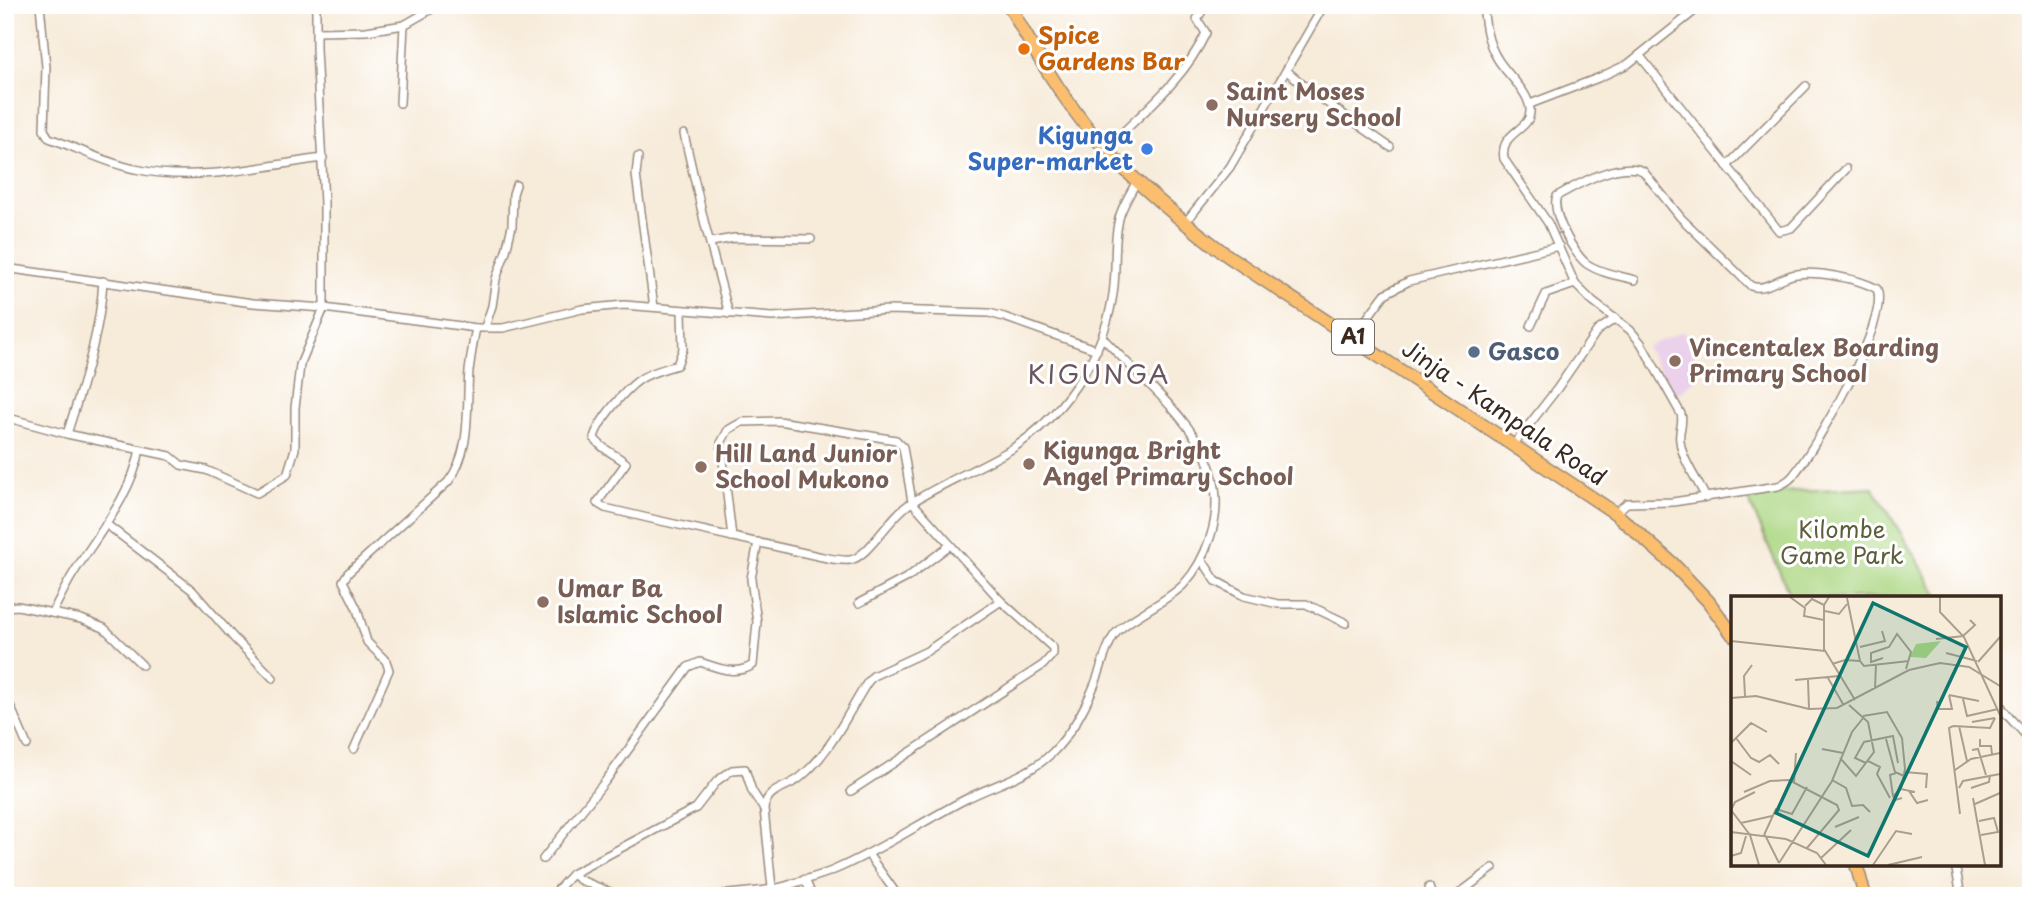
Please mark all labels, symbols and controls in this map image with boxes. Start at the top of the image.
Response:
place label: Spice Gardens Bar [1038,17,1185,78]
marker: Spice Gardens Bar [1016,41,1032,57]
place label: Saint Moses Nursery School [1226,73,1402,134]
marker: Saint Moses Nursery School [1204,97,1220,113]
place label: Kigunga Super-market [968,117,1133,178]
marker: Kigunga Super-market [1139,141,1155,157]
road number: A1 [1332,320,1374,354]
place label: Vincentalex Boarding Primary School [1689,329,1939,390]
street label: Jinja - Kampala Road [1396,330,1614,493]
place label: Gasco [1488,333,1559,368]
marker: Gasco [1466,344,1482,360]
marker: Vincentalex Boarding Primary School [1667,353,1683,369]
district label: KIGUNGA [1028,354,1170,393]
place label: Kigunga Bright Angel Primary School [1043,432,1294,493]
place label: Hill Land Junior School Mukono [715,435,898,496]
marker: Kigunga Bright Angel Primary School [1021,456,1037,472]
marker: Hill Land Junior School Mukono [693,459,709,475]
park label: Kilombe Game Park [1780,511,1904,572]
place label: Umar Ba Islamic School [557,570,723,631]
marker: Umar Ba Islamic School [535,594,551,610]
inset map [1731,596,2001,866]

